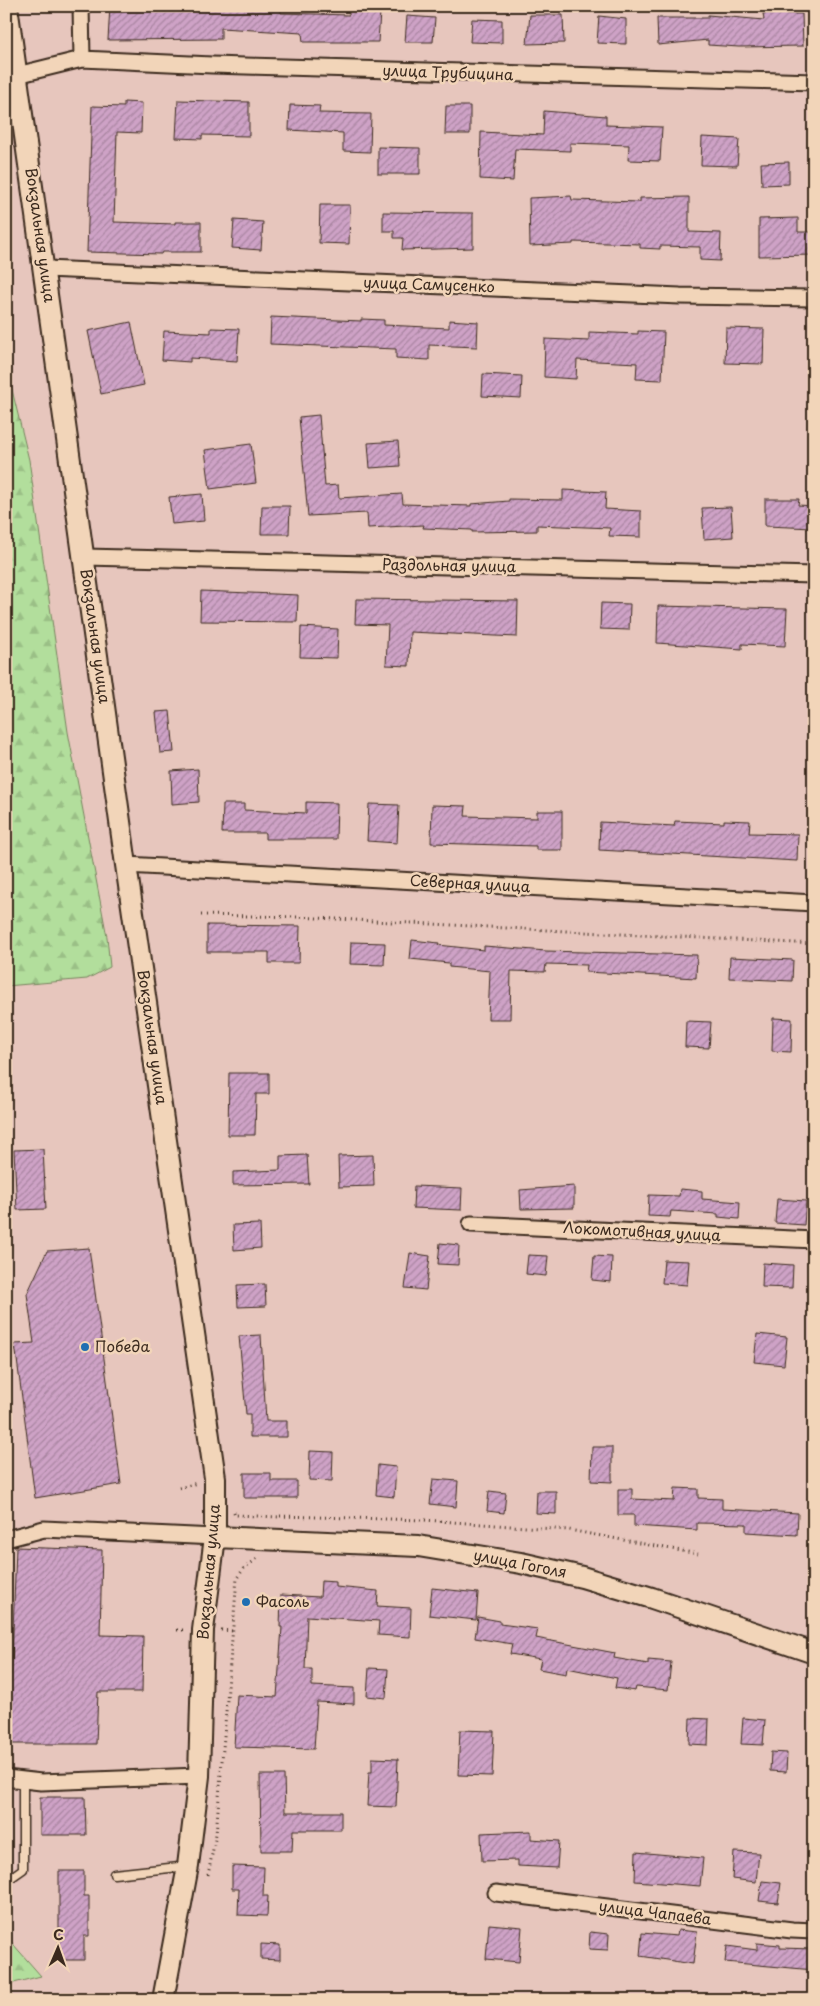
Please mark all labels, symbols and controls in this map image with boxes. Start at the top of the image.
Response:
street label: улица Трубицина [382,58,514,85]
street label: Вокзальная улица [21,166,62,304]
street label: улица Самусенко [363,270,495,297]
street label: Раздольная улица [382,552,517,577]
street label: Вокзальная улица [76,567,117,705]
street label: Северная улица [409,868,531,897]
street label: Вокзальная улица [133,968,174,1106]
street label: Локомотивная улица [563,1215,722,1246]
place label: Победа [95,1334,150,1357]
marker: Победа [79,1341,91,1353]
street label: Вокзальная улица [190,1503,225,1641]
street label: улица Гоголя [472,1542,569,1583]
place label: Фасоль [256,1589,310,1612]
marker: Фасоль [240,1596,252,1608]
street label: улица Чапаева [598,1893,713,1930]
north arrow [32,1924,82,1974]
text: С [53,1924,64,1945]

